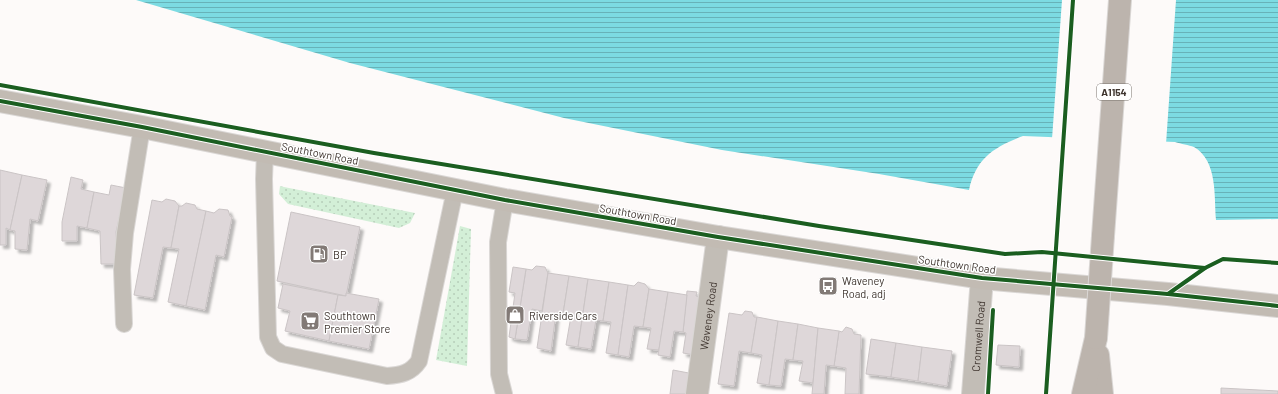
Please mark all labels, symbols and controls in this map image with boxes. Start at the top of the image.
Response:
road number: A1154 [1097,84,1131,100]
street label: Southtown Road [280,139,360,167]
street label: Southtown Road [598,201,678,227]
fuel station icon: BP [308,243,330,265]
place label: BP [333,248,347,261]
street label: Southtown Road [917,252,997,276]
place label: Waveney Road, adj [842,274,886,300]
bus stop icon: Waveney Road, adj [817,275,839,297]
street label: Waveney Road [696,281,718,351]
street label: Cromwell Road [968,300,987,372]
shop icon: Riverside Cars [504,304,526,326]
place label: Southtown Premier Store [324,309,390,335]
place label: Riverside Cars [529,309,597,322]
supermarket icon: Southtown Premier Store [299,310,321,332]

